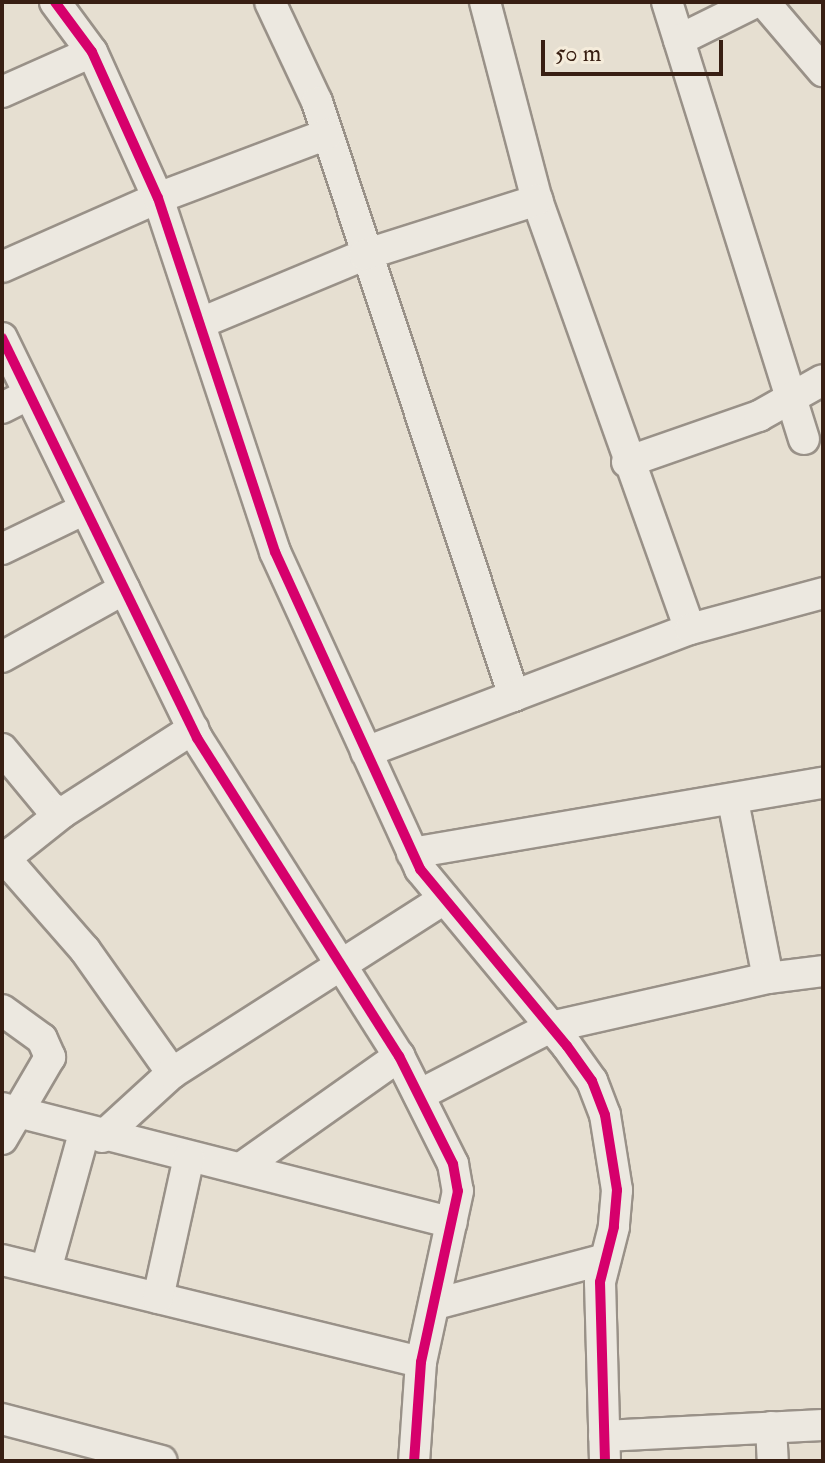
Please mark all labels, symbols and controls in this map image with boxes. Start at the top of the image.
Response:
scale bar [545,24,727,74]
text: 50 m [555,38,601,69]

